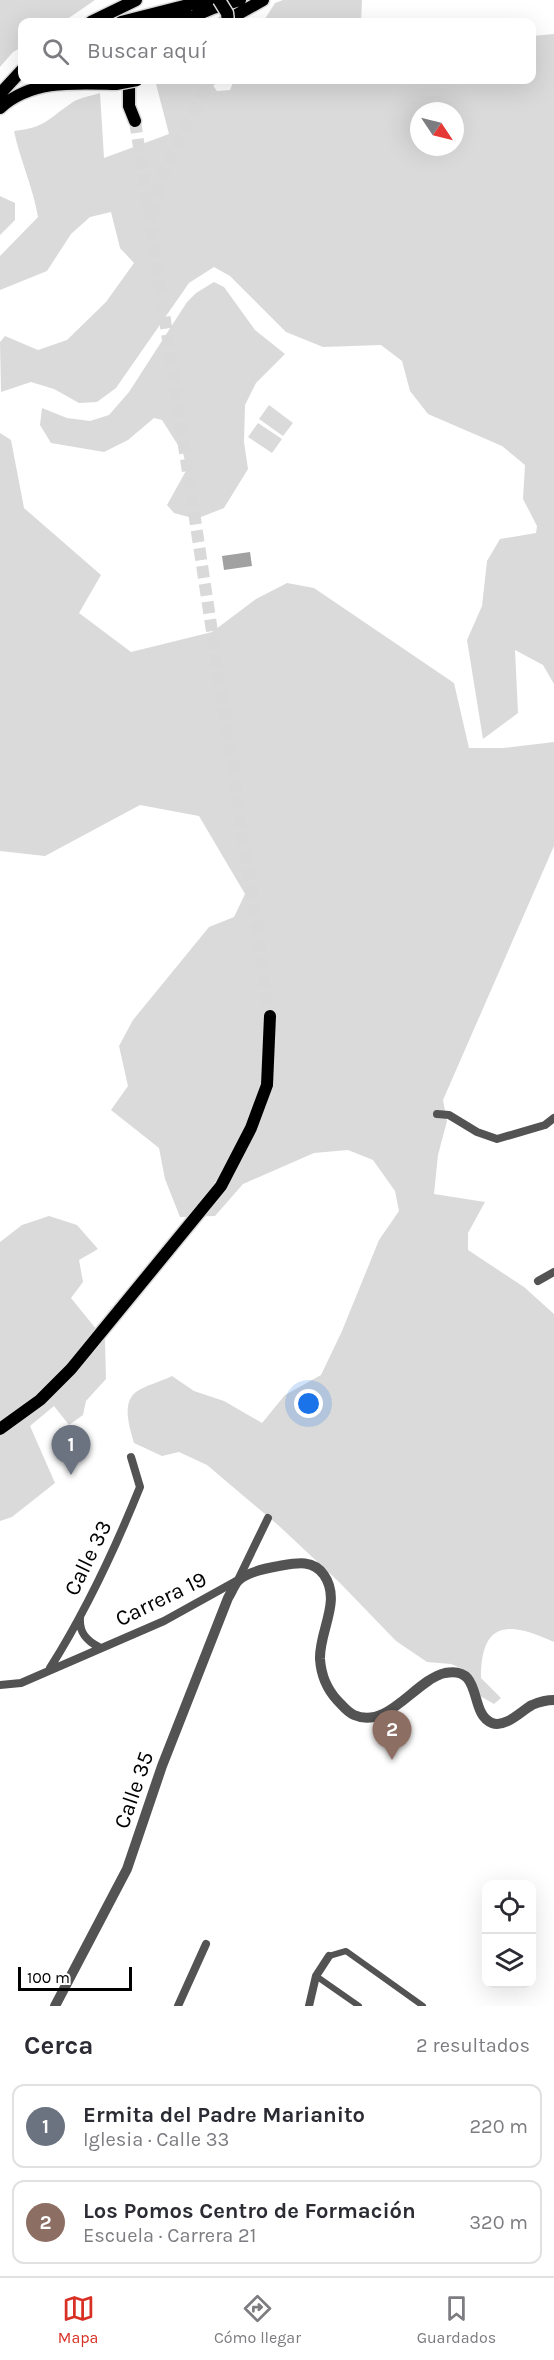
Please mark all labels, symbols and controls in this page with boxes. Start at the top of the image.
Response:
search box [18,18,536,84]
icon: search [39,35,72,68]
text: Buscar aquí [87,38,207,64]
north arrow [410,102,464,156]
your location [294,1389,323,1418]
pin: 1 [52,1426,90,1475]
street label: Calle 33 [59,1516,117,1600]
street label: Carrera 19 [111,1566,211,1632]
pin: 2 [372,1710,412,1760]
street label: Calle 35 [109,1748,159,1832]
map controls [482,1880,536,1988]
button: locate [482,1880,536,1934]
button: layers [482,1934,536,1988]
scale bar [18,1964,132,1992]
text: 100 m [27,1968,70,1987]
text: Cerca [24,2030,93,2061]
text: 2 resultados [416,2034,530,2057]
text: Ermita del Padre Marianito [83,2102,365,2128]
text: 1 [42,2115,49,2138]
text: 220 m [469,2115,528,2138]
text: Iglesia · Calle 33 [83,2128,229,2151]
text: Los Pomos Centro de Formación [83,2198,416,2224]
text: 2 [39,2211,52,2234]
text: 320 m [469,2211,528,2234]
text: Escuela · Carrera 21 [83,2224,256,2247]
tab: Mapa [58,2292,98,2347]
tab: Cómo llegar [214,2292,301,2347]
tab: Guardados [417,2292,496,2347]

